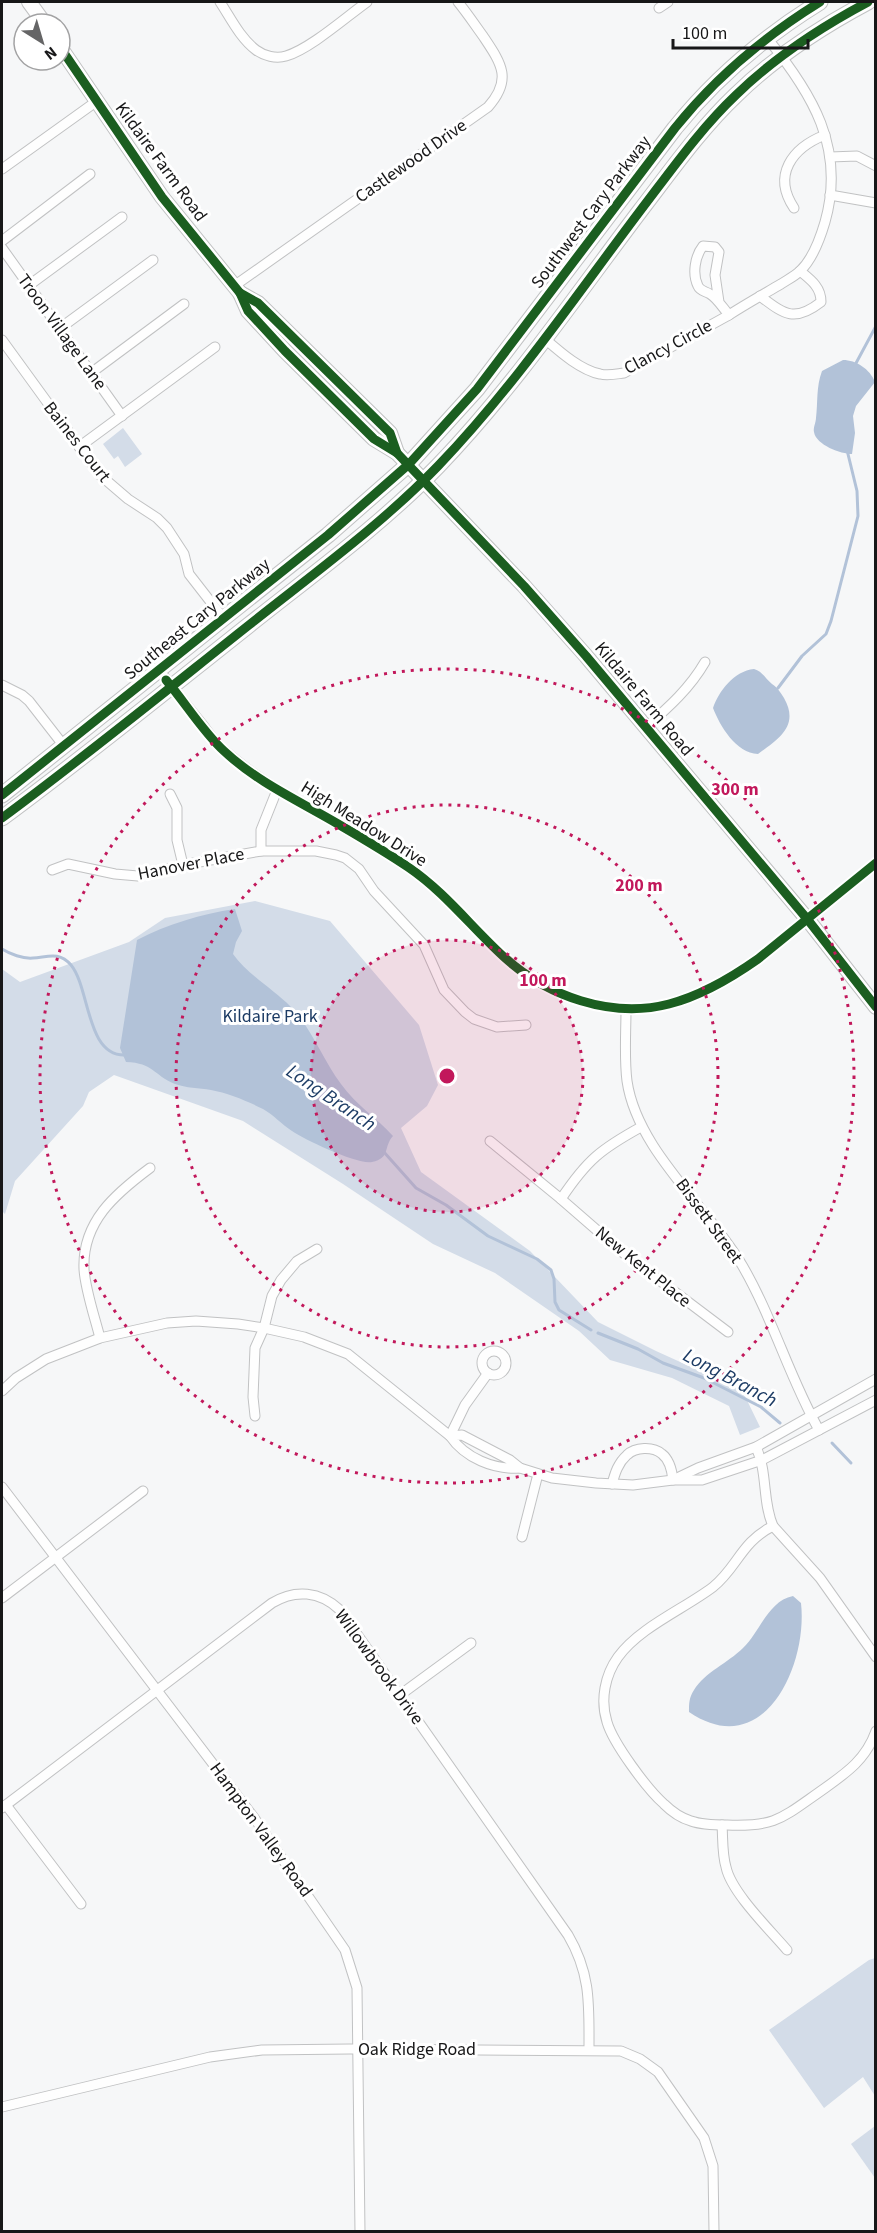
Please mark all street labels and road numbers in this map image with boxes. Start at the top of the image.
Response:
street label: Kildaire Farm Road [109,97,213,227]
street label: Castlewood Drive [350,113,472,209]
street label: Southwest Cary Parkway [525,130,657,294]
street label: Troon Village Lane [11,269,113,395]
street label: Clancy Circle [619,313,717,381]
street label: Baines Court [38,396,116,488]
street label: Southeast Cary Parkway [119,552,276,686]
street label: Kildaire Farm Road [589,636,699,762]
street label: High Meadow Drive [296,775,432,873]
street label: Hanover Place [136,841,246,887]
street label: Bissett Street [670,1173,748,1269]
street label: New Kent Place [590,1221,696,1313]
street label: Willowbrook Drive [328,1604,430,1730]
street label: Hampton Valley Road [204,1757,318,1903]
street label: Oak Ridge Road [358,2037,476,2062]

